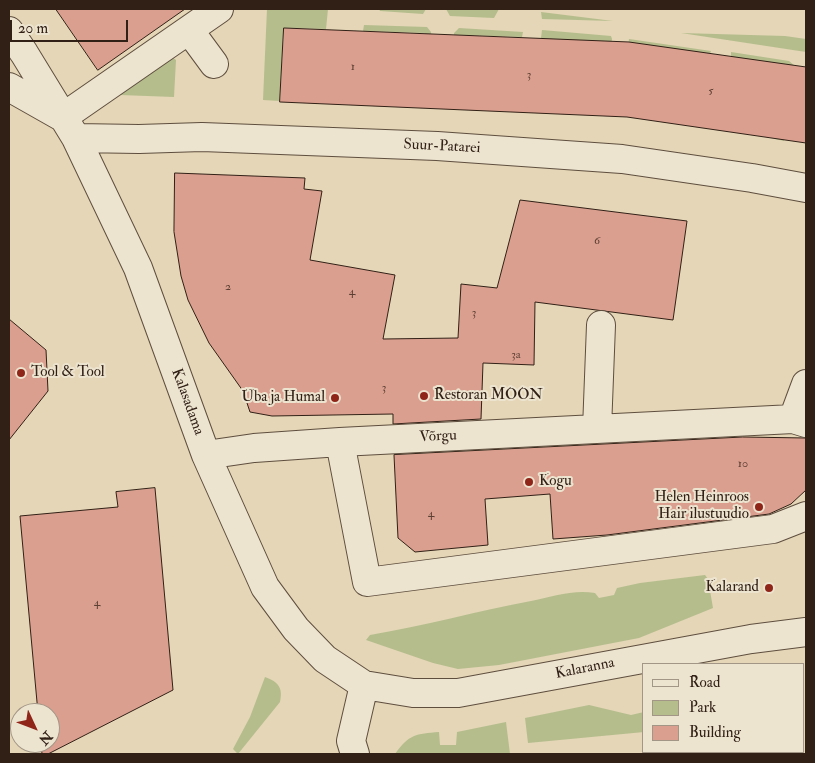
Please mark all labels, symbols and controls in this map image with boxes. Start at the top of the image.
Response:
scale bar [12,10,130,42]
text: 20 m [18,19,48,38]
house number: 1 [351,60,355,74]
house number: 3 [527,68,531,82]
house number: 5 [708,84,714,98]
street label: Suur-Patarei [403,136,481,158]
house number: 6 [594,234,600,248]
house number: 2 [225,280,231,294]
house number: 4 [349,285,355,299]
house number: 3 [472,306,476,320]
house number: 3a [511,348,521,362]
place label: Tool & Tool [31,364,105,382]
street label: Kalasadama [167,366,207,438]
marker: Tool & Tool [15,367,27,379]
house number: 3 [382,381,386,395]
place label: Restoran MOON [434,387,543,405]
place label: Uba ja Humal [241,389,325,407]
marker: Restoran MOON [418,390,430,402]
marker: Uba ja Humal [329,392,341,404]
street label: Võrgu [419,427,457,447]
house number: 10 [738,457,748,471]
place label: Kogu [539,473,572,491]
marker: Kogu [523,476,535,488]
place label: Helen Heinroos Hair ilustuudio [654,489,749,524]
marker: Helen Heinroos Hair ilustuudio [753,501,765,513]
house number: 4 [428,507,434,521]
place label: Kalarand [706,579,759,597]
marker: Kalarand [763,582,775,594]
house number: 4 [94,596,100,610]
street label: Kalaranna [554,654,616,684]
legend [642,663,805,753]
text: Road [689,673,720,692]
text: Park [689,698,716,717]
north arrow [10,703,60,753]
text: Building [689,723,741,742]
text: N [35,727,56,748]

